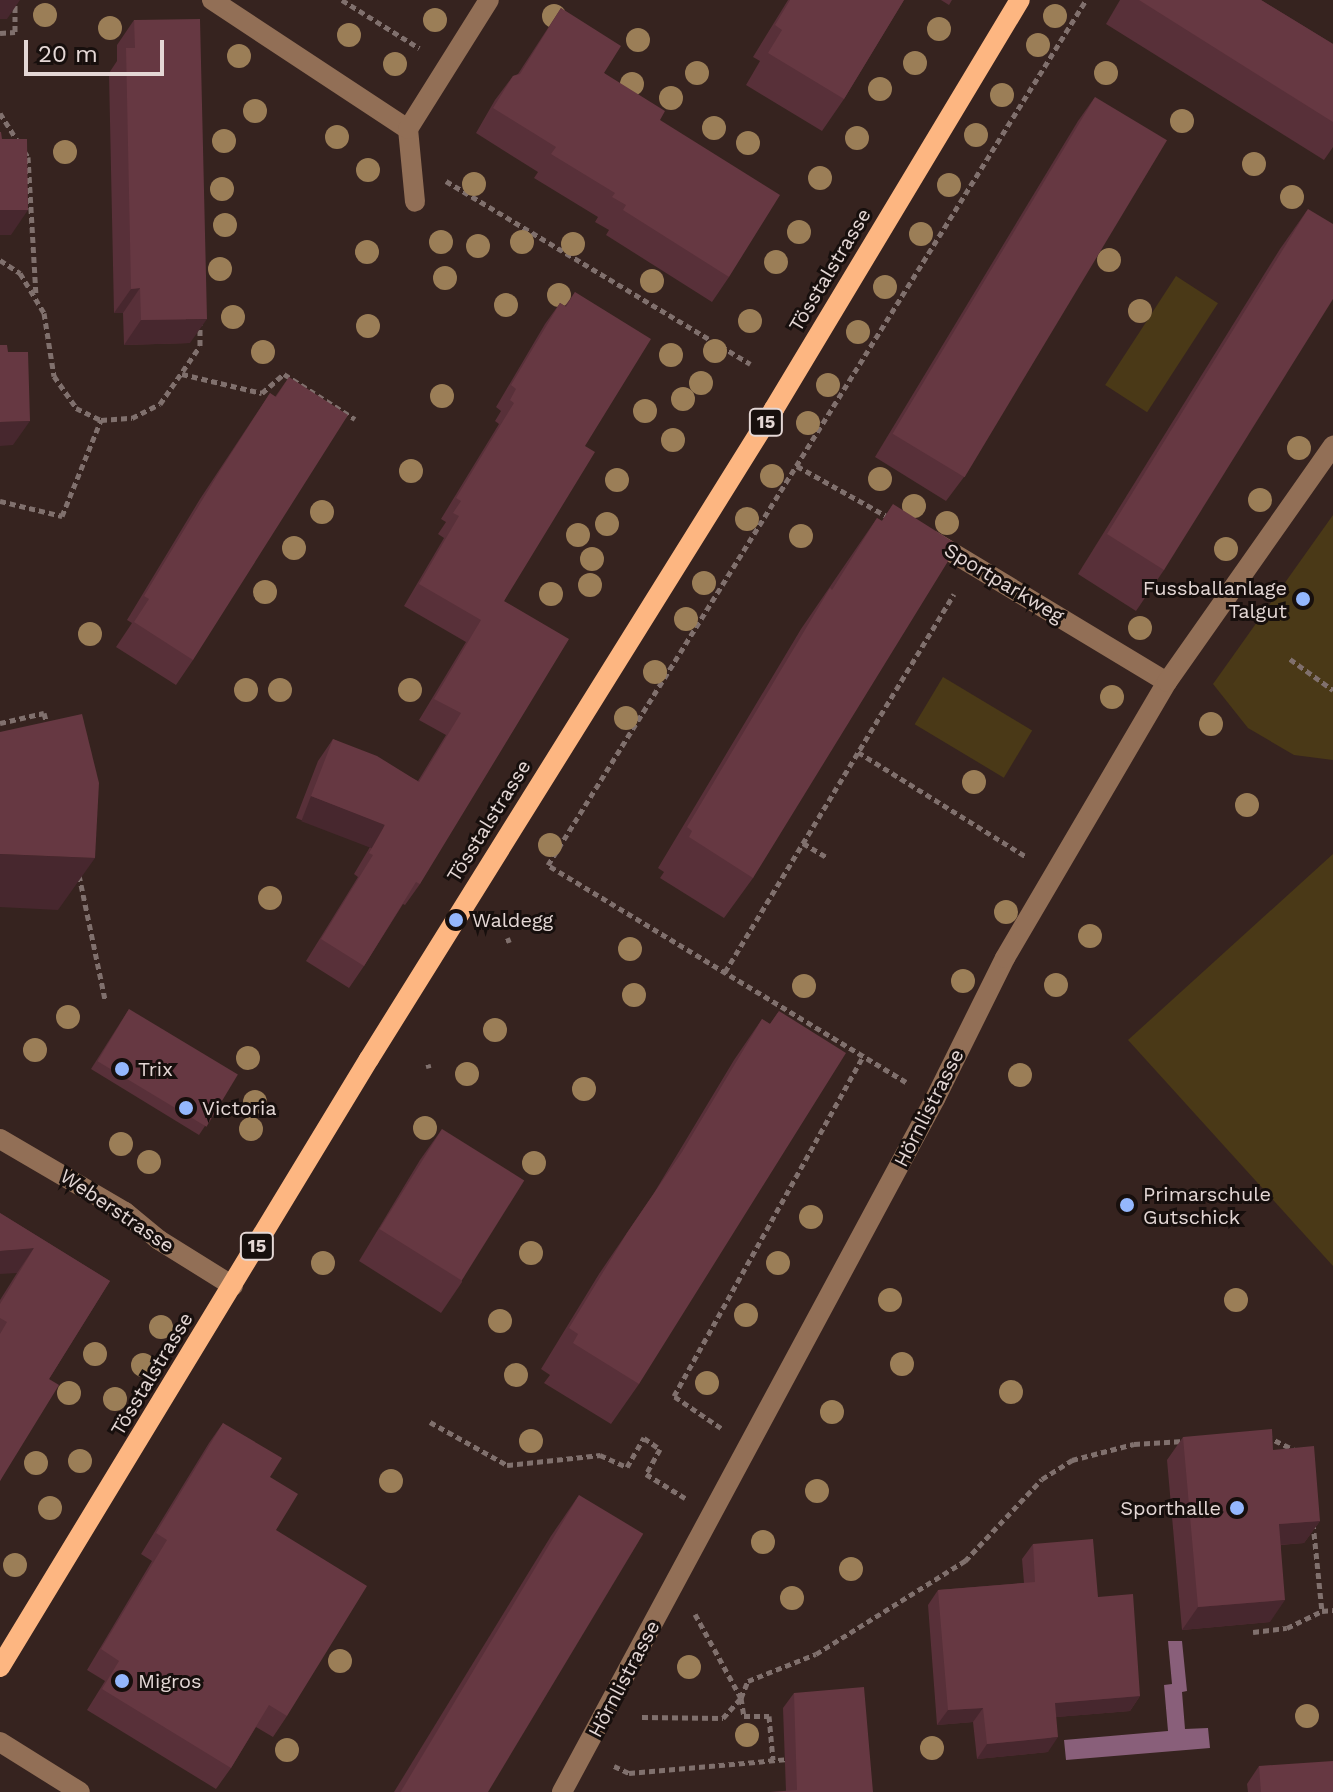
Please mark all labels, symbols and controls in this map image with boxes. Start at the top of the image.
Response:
scale bar [28,24,168,74]
text: 20 m [38,40,98,68]
street label: Tösstalstrasse [784,204,876,336]
road number: 15 [748,408,784,436]
street label: Sportparkweg [940,538,1068,628]
place label: Fussballanlage Talgut [1143,576,1287,623]
marker: Fussballanlage Talgut [1294,590,1312,608]
street label: Tösstalstrasse [442,755,536,887]
place label: Waldegg [472,908,553,932]
marker: Waldegg [447,911,465,929]
street label: Hörnlistrasse [889,1045,969,1171]
place label: Trix [138,1057,173,1081]
marker: Trix [113,1060,131,1078]
place label: Victoria [202,1096,277,1120]
marker: Victoria [177,1099,195,1117]
street label: Weberstrasse [55,1164,179,1258]
place label: Primarschule Gutschick [1143,1182,1271,1229]
marker: Primarschule Gutschick [1118,1196,1136,1214]
road number: 15 [239,1232,275,1260]
street label: Tösstalstrasse [106,1308,198,1440]
place label: Sporthalle [1120,1496,1221,1520]
marker: Sporthalle [1228,1499,1246,1517]
street label: Hörnlistrasse [583,1616,665,1742]
place label: Migros [138,1669,201,1693]
marker: Migros [113,1672,131,1690]

